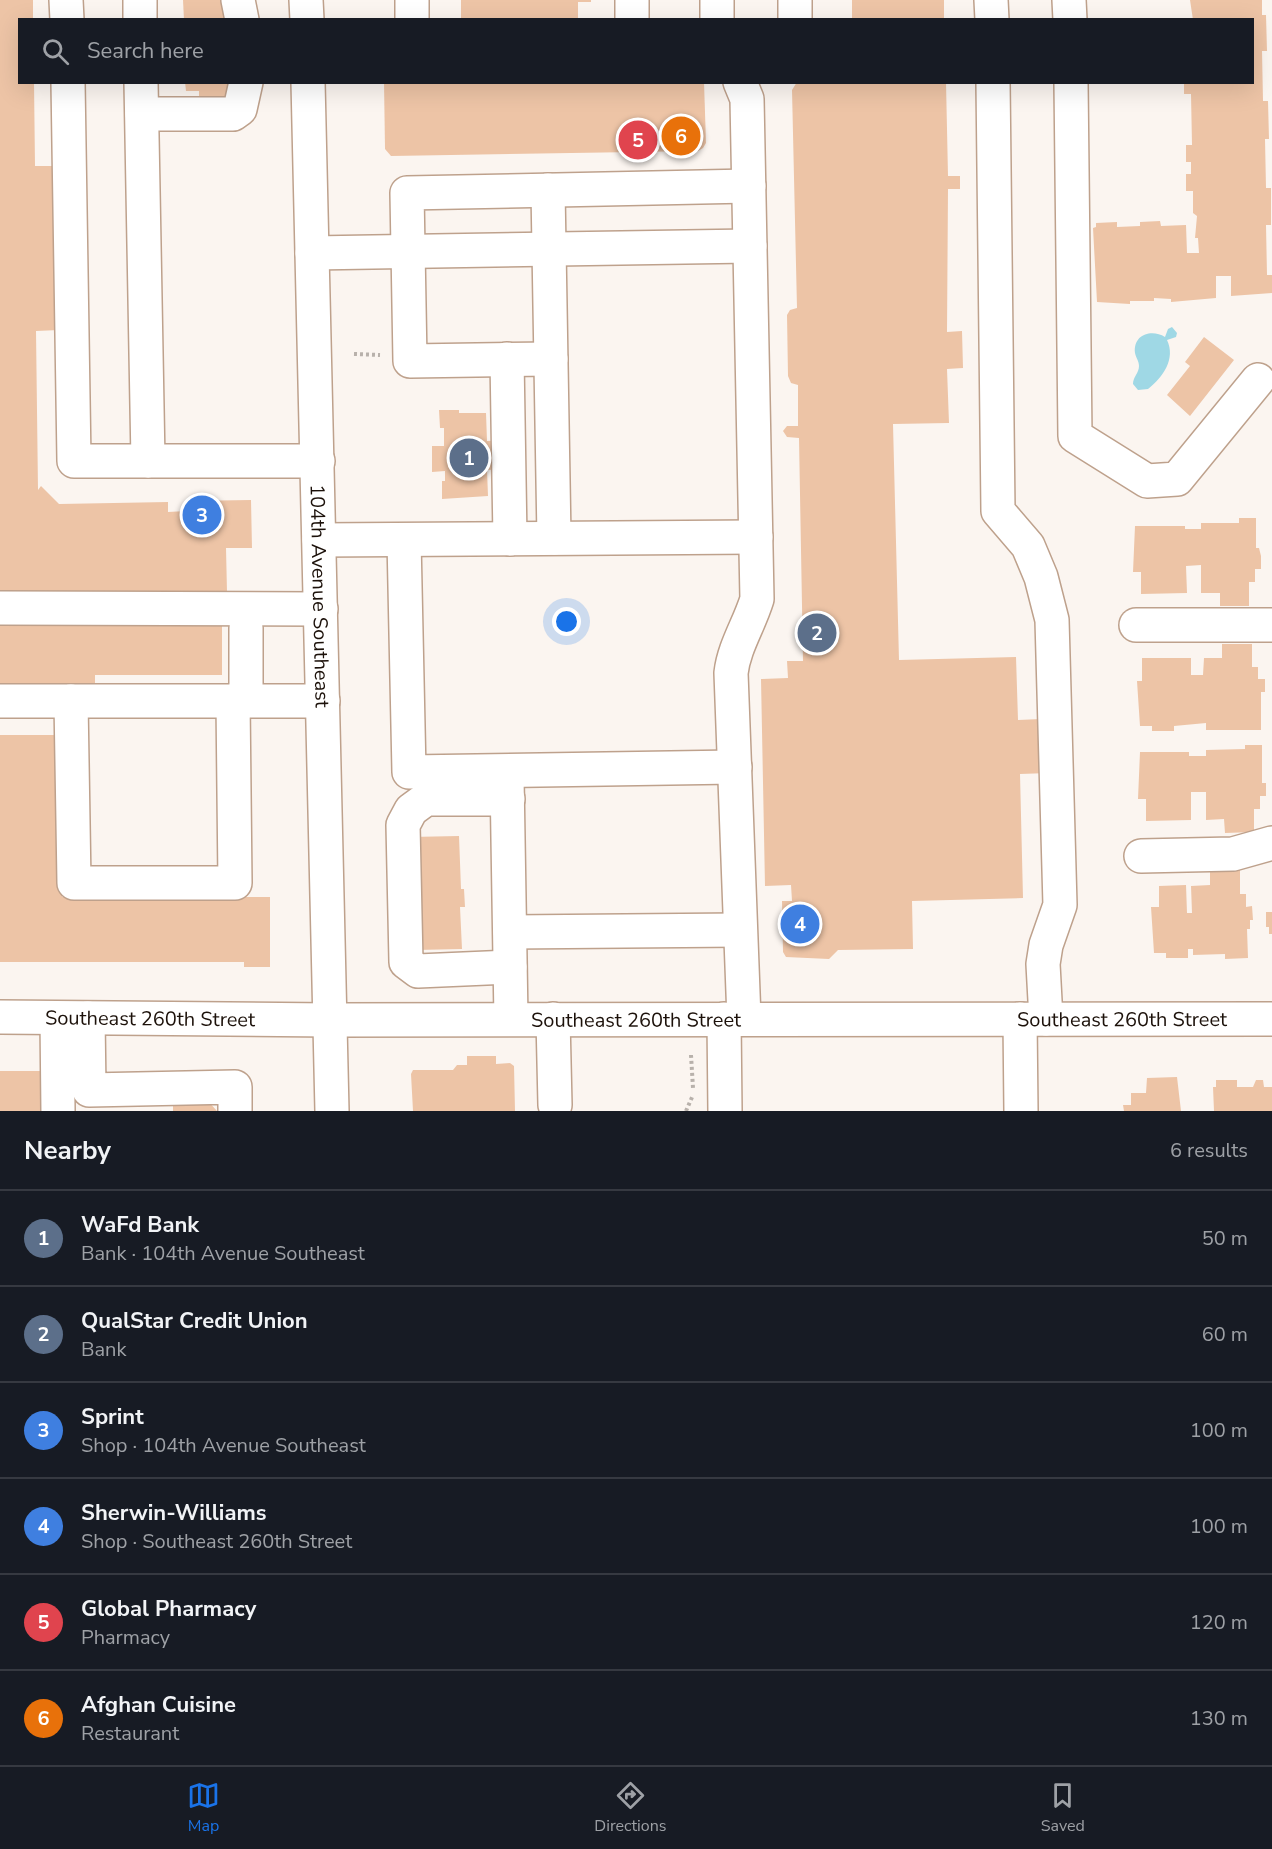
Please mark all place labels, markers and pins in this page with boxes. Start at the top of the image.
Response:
pin: 6 [662,114,700,158]
pin: 5 [618,118,658,162]
pin: 1 [450,436,488,480]
pin: 3 [182,492,222,538]
pin: 2 [798,610,836,656]
pin: 4 [780,902,820,946]

